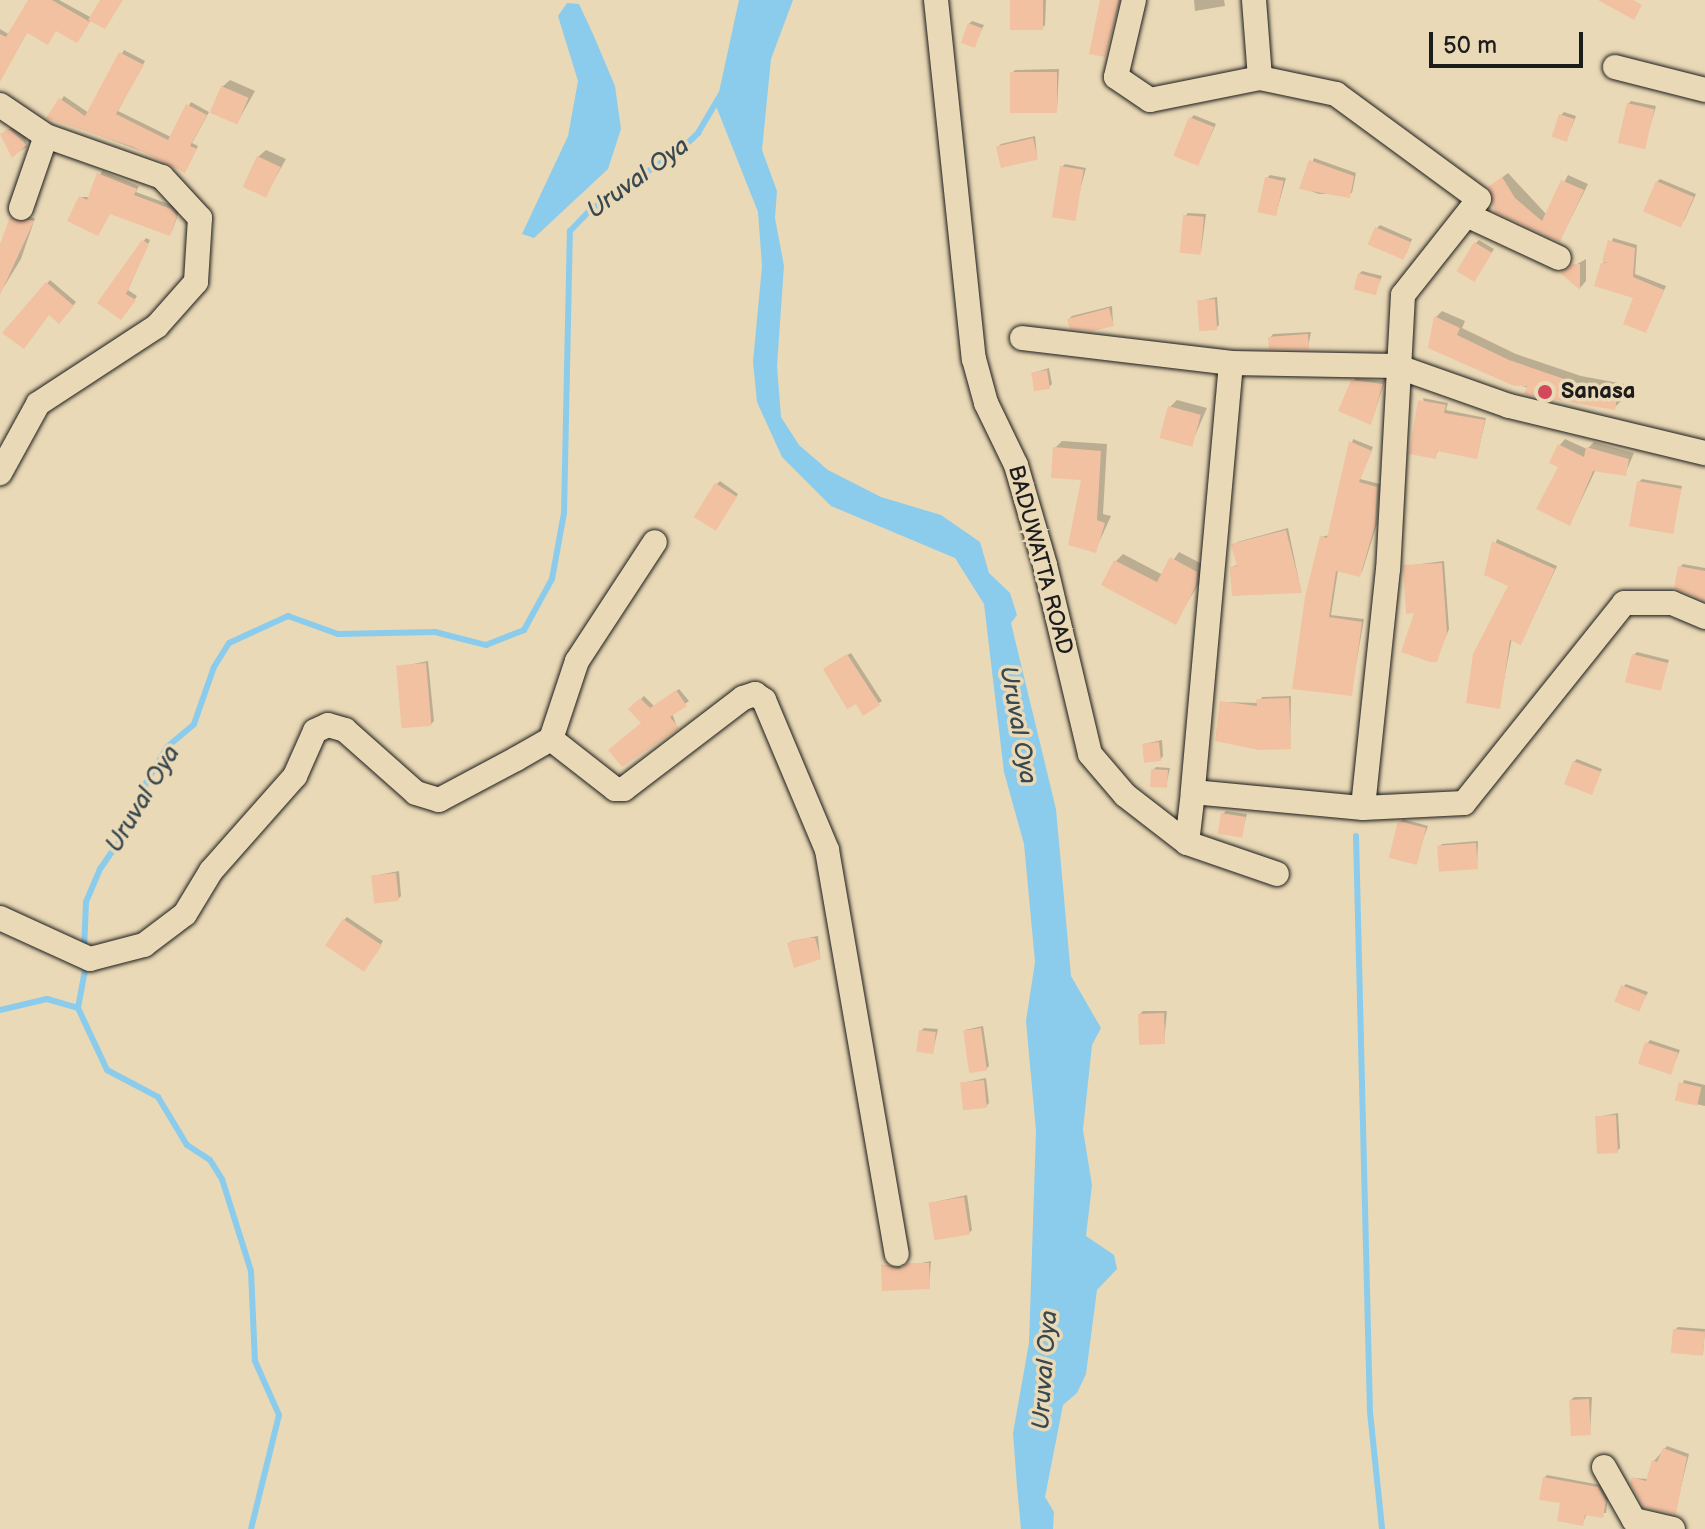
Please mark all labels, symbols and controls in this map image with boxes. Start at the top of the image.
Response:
scale bar [1433,16,1587,66]
text: 50 m [1443,31,1497,60]
water label: Uruval Oya [581,131,695,225]
place label: Sanasa [1561,379,1635,405]
marker: Sanasa [1536,383,1554,401]
street label: BADUWATTA ROAD [1002,462,1078,658]
water label: Uruval Oya [993,664,1043,786]
water label: Uruval Oya [100,740,186,858]
water label: Uruval Oya [1026,1310,1064,1430]

